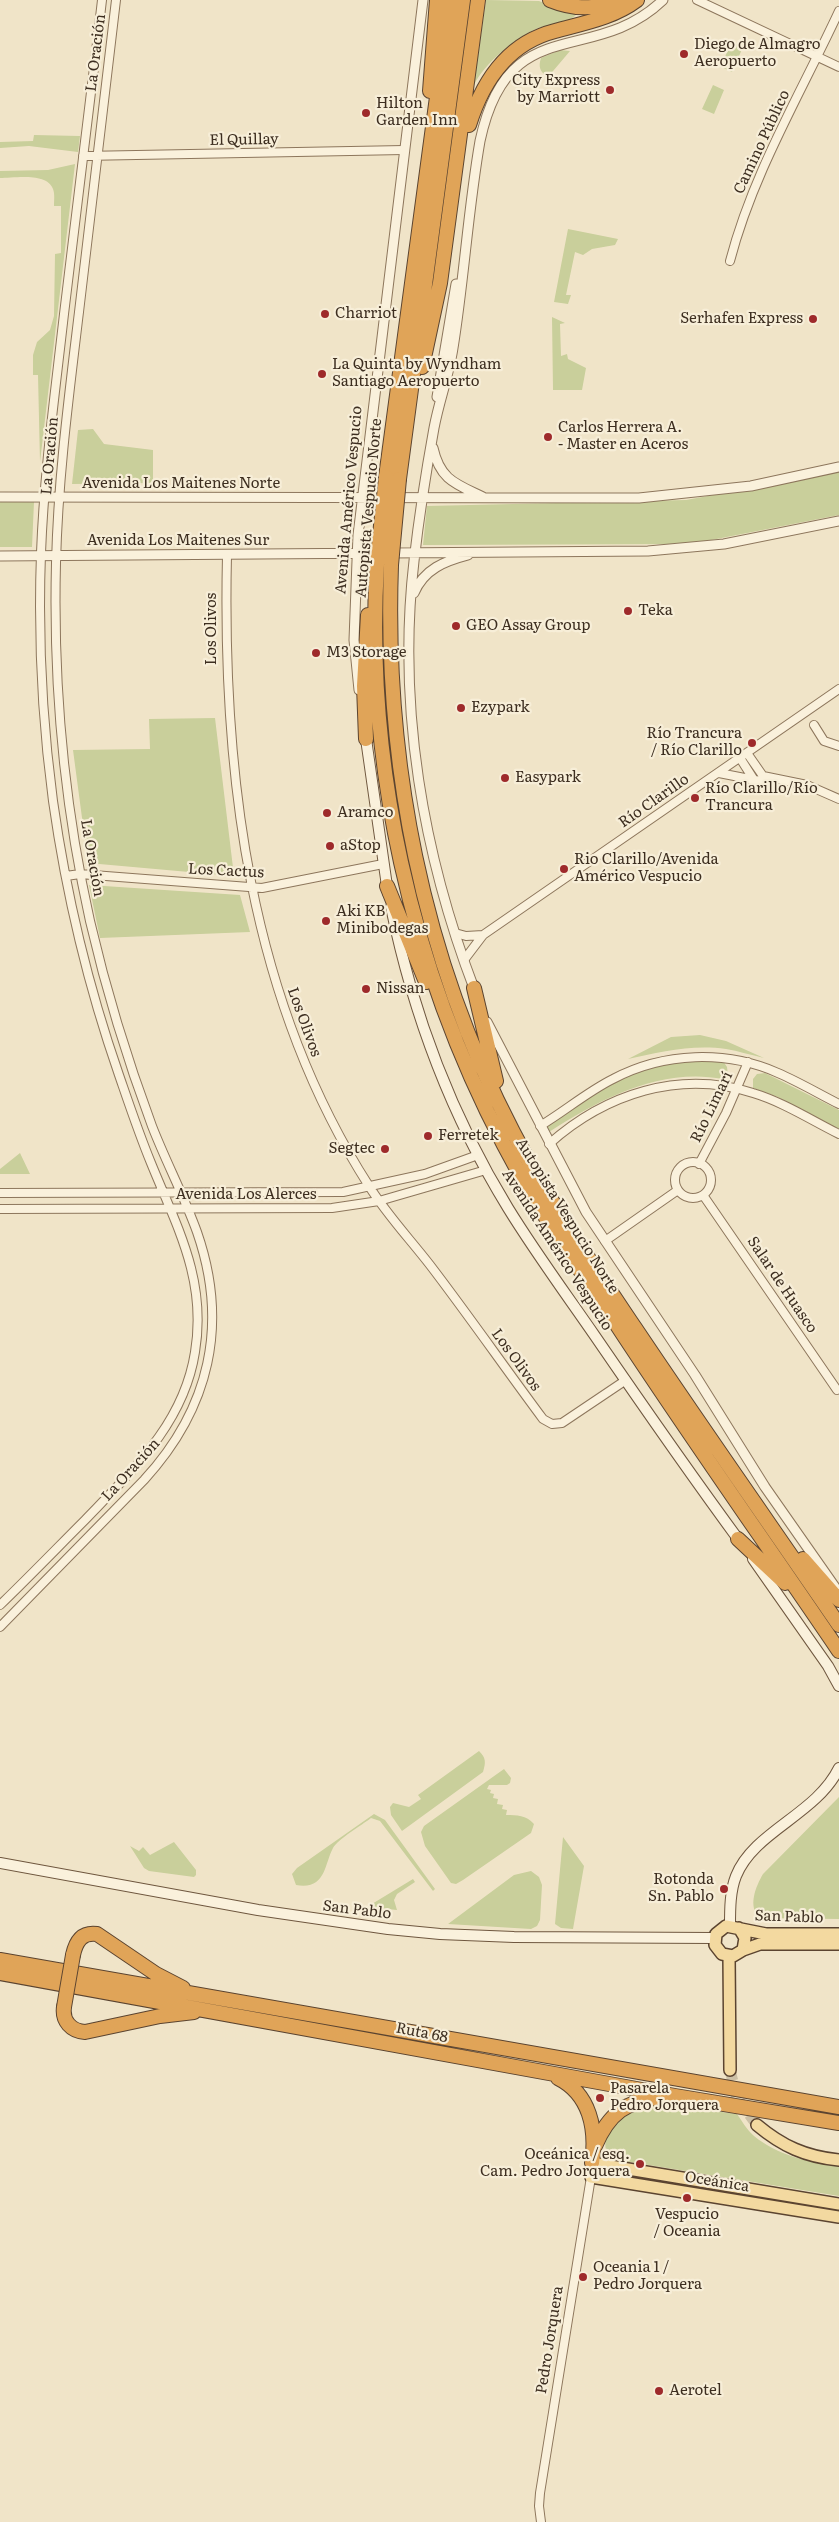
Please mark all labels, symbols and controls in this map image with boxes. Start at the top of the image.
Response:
street label: La Oración [82,13,110,93]
place label: Diego de Almagro Aeropuerto [694,36,821,71]
marker: Diego de Almagro Aeropuerto [678,48,690,60]
place label: City Express by Marriott [512,72,600,107]
marker: City Express by Marriott [604,84,616,96]
street label: Camino Público [730,87,794,197]
place label: Hilton Garden Inn [376,95,458,130]
marker: Hilton Garden Inn [360,107,372,119]
street label: El Quillay [209,130,279,150]
place label: Charriot [335,305,397,323]
marker: Charriot [319,308,331,320]
place label: Serhafen Express [680,310,803,328]
marker: Serhafen Express [807,313,819,325]
place label: La Quinta by Wyndham Santiago Aeropuerto [332,356,501,391]
marker: La Quinta by Wyndham Santiago Aeropuerto [316,368,328,380]
street label: Avenida Américo Vespucio [332,405,366,595]
street label: La Oración [38,416,62,496]
street label: Autopista Vespucio Norte [352,417,386,599]
place label: Carlos Herrera A. - Master en Aceros [558,419,688,454]
marker: Carlos Herrera A. - Master en Aceros [542,431,554,443]
street label: Avenida Los Maitenes Norte [82,475,280,493]
street label: Avenida Los Maitenes Sur [87,532,269,550]
street label: Los Olivos [203,593,221,665]
place label: Teka [638,602,673,620]
marker: Teka [622,605,634,617]
place label: GEO Assay Group [466,617,590,635]
marker: GEO Assay Group [450,620,462,632]
place label: M3 Storage [326,644,407,662]
marker: M3 Storage [310,647,322,659]
place label: Ezypark [471,699,530,717]
marker: Ezypark [455,702,467,714]
place label: Río Trancura / Río Clarillo [647,725,742,760]
marker: Río Trancura / Río Clarillo [746,737,758,749]
place label: Easypark [515,769,581,787]
street label: Río Clarillo [615,770,693,832]
marker: Easypark [499,772,511,784]
place label: Río Clarillo/Río Trancura [705,780,818,815]
marker: Río Clarillo/Río Trancura [689,792,701,804]
place label: Aramco [337,804,393,822]
marker: Aramco [321,807,333,819]
street label: La Oración [76,818,108,898]
place label: aStop [340,837,381,855]
marker: aStop [324,840,336,852]
place label: Rio Clarillo/Avenida Américo Vespucio [574,851,719,886]
street label: Los Cactus [188,860,264,882]
marker: Rio Clarillo/Avenida Américo Vespucio [558,863,570,875]
place label: Aki KB Minibodegas [336,903,428,938]
marker: Aki KB Minibodegas [320,915,332,927]
place label: Nissan [376,980,424,998]
marker: Nissan [360,983,372,995]
street label: Los Olivos [283,985,325,1059]
street label: Río Limarí [687,1069,737,1145]
place label: Ferretek [438,1127,499,1145]
marker: Ferretek [422,1130,434,1142]
street label: Autopista Vespucio Norte [512,1135,622,1297]
place label: Segtec [329,1140,375,1158]
marker: Segtec [379,1143,391,1155]
street label: Avenida Américo Vespucio [498,1166,616,1334]
street label: Avenida Los Alerces [175,1186,317,1204]
street label: Salar de Huasco [743,1233,821,1337]
street label: Los Olivos [487,1325,545,1395]
street label: La Oración [98,1435,164,1505]
place label: Rotonda Sn. Pablo [648,1871,714,1906]
marker: Rotonda Sn. Pablo [718,1883,730,1895]
street label: San Pablo [322,1897,392,1923]
street label: San Pablo [754,1907,824,1927]
street label: Ruta 68 [394,2019,450,2047]
place label: Pasarela Pedro Jorquera [610,2080,719,2115]
marker: Pasarela Pedro Jorquera [594,2092,606,2104]
place label: Oceánica / esq. Cam. Pedro Jorquera [480,2146,630,2181]
marker: Oceánica / esq. Cam. Pedro Jorquera [634,2158,646,2170]
street label: Oceánica [683,2168,751,2196]
marker: Vespucio / Oceania [681,2192,693,2204]
place label: Vespucio / Oceania [654,2206,720,2241]
place label: Oceania 1 / Pedro Jorquera [593,2259,702,2294]
marker: Oceania 1 / Pedro Jorquera [577,2271,589,2283]
street label: Pedro Jorquera [533,2285,567,2395]
place label: Aerotel [669,2382,722,2400]
marker: Aerotel [653,2385,665,2397]

